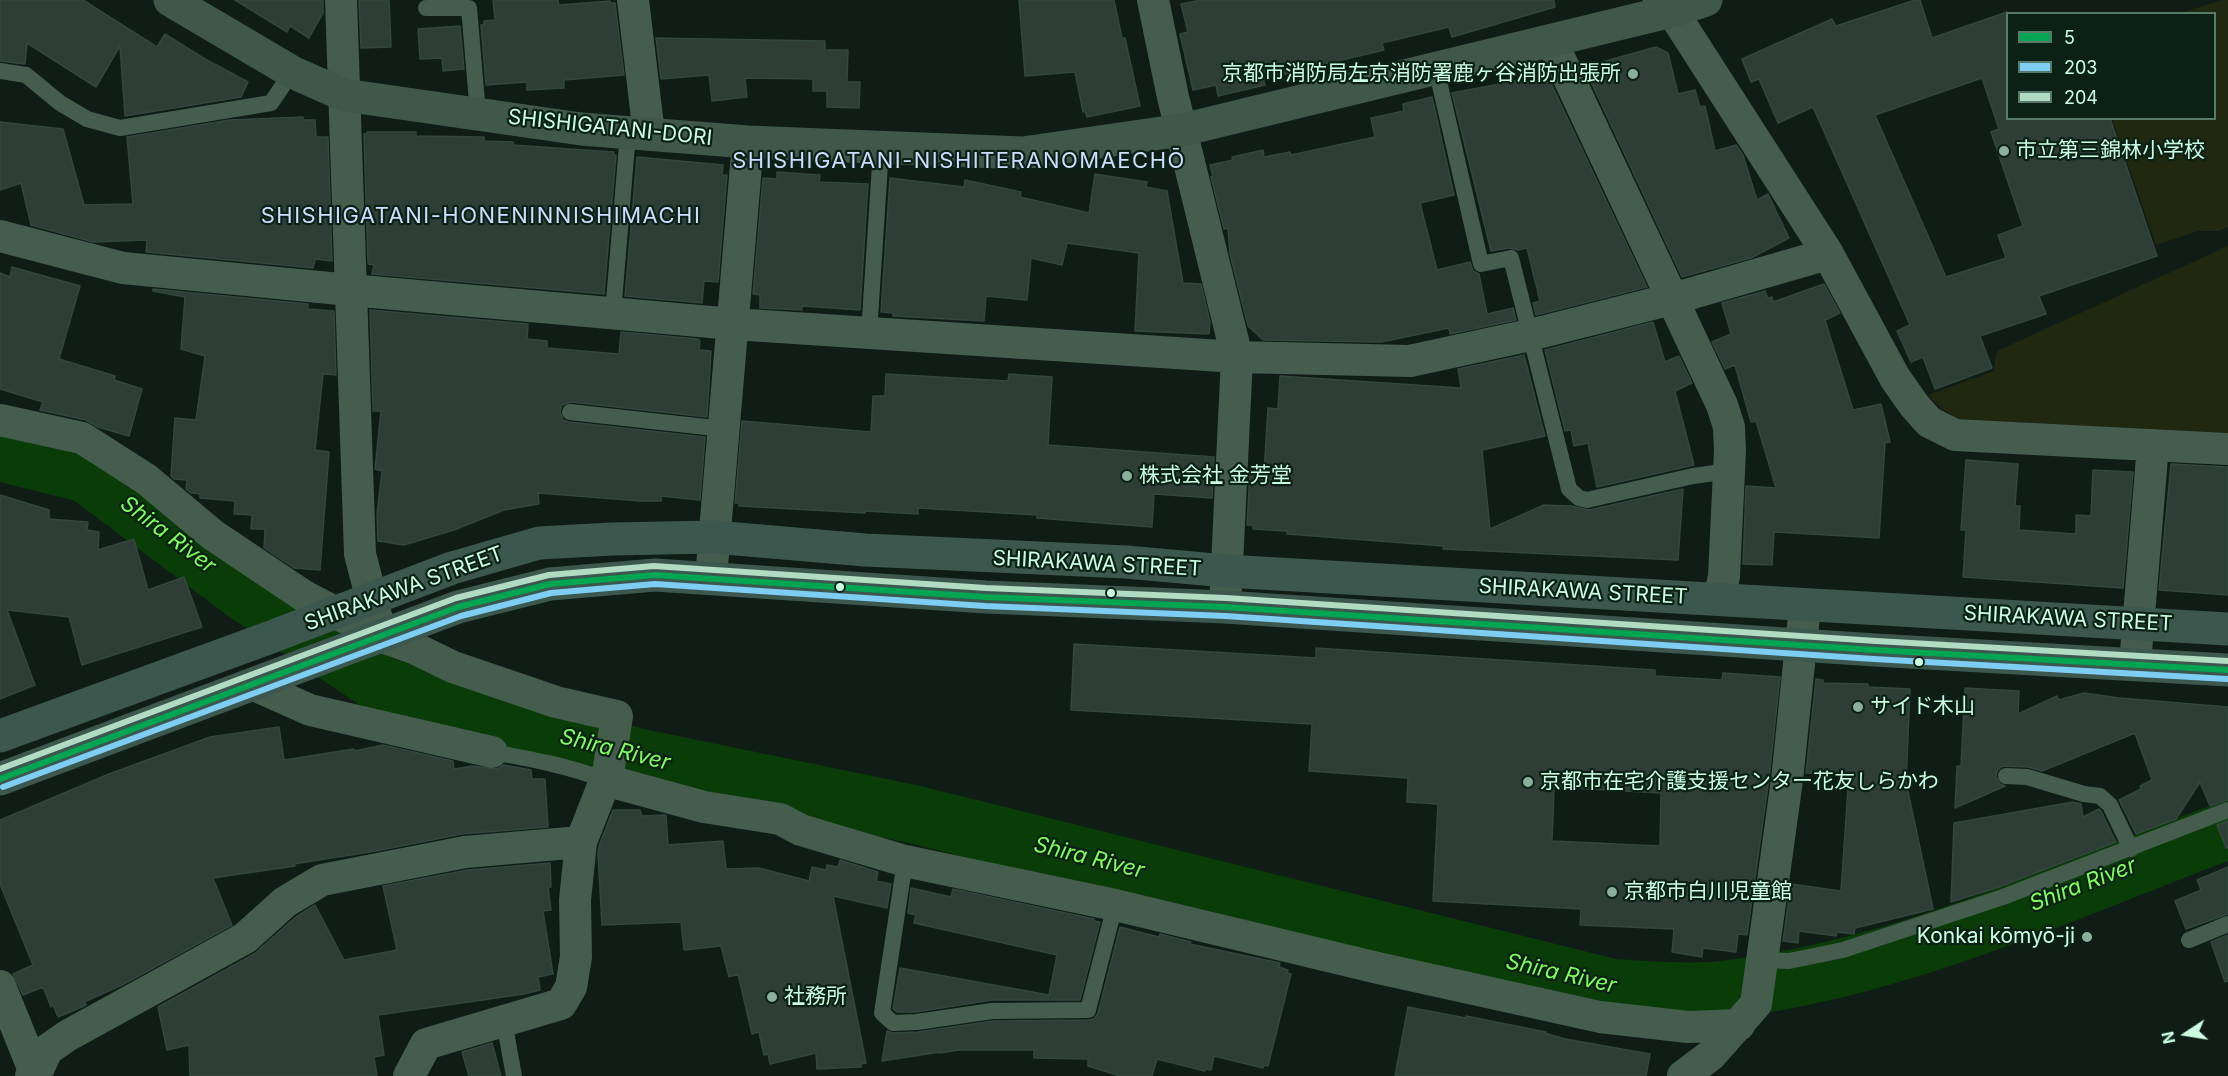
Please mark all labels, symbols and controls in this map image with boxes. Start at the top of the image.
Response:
legend [2006,12,2216,120]
text: 5 [2064,27,2075,48]
text: 203 [2064,57,2097,78]
place label: 京都市消防局左京消防署鹿ヶ谷消防出張所 [1222,61,1621,87]
marker: 京都市消防局左京消防署鹿ヶ谷消防出張所 [1626,67,1640,81]
text: 204 [2064,87,2098,108]
street label: SHISHIGATANI-DORI [507,105,713,151]
place label: 市立第三錦林小学校 [2016,138,2205,164]
marker: 市立第三錦林小学校 [1997,144,2011,158]
district label: SHISHIGATANI-NISHITERANOMAECHŌ [732,148,1186,174]
district label: SHISHIGATANI-HONENINNISHIMACHI [261,203,701,229]
place label: 株式会社 金芳堂 [1139,463,1292,489]
marker: 株式会社 金芳堂 [1120,469,1134,483]
water label: Shira River [115,491,221,579]
street label: SHIRAKAWA STREET [301,541,507,637]
street label: SHIRAKAWA STREET [992,546,1202,582]
street label: SHIRAKAWA STREET [1478,574,1688,610]
unlabelled marker [834,581,846,593]
unlabelled marker [1105,587,1117,599]
street label: SHIRAKAWA STREET [1963,601,2173,637]
unlabelled marker [1913,656,1925,668]
place label: サイド木山 [1870,694,1975,720]
marker: サイド木山 [1851,700,1865,714]
water label: Shira River [557,724,673,776]
place label: 京都市在宅介護支援センター花友しらかわ [1540,769,1939,795]
marker: 京都市在宅介護支援センター花友しらかわ [1521,775,1535,789]
water label: Shira River [1031,832,1147,884]
water label: Shira River [2026,853,2140,917]
place label: 京都市白川児童館 [1624,879,1792,905]
marker: 京都市白川児童館 [1605,885,1619,899]
place label: Konkai kōmyō-ji [1917,924,2075,950]
marker: Konkai kōmyō-ji [2080,930,2094,944]
water label: Shira River [1503,948,1619,1000]
place label: 社務所 [784,984,847,1010]
marker: 社務所 [765,990,779,1004]
north arrow [2156,1004,2216,1064]
text: N [2157,1030,2179,1046]

